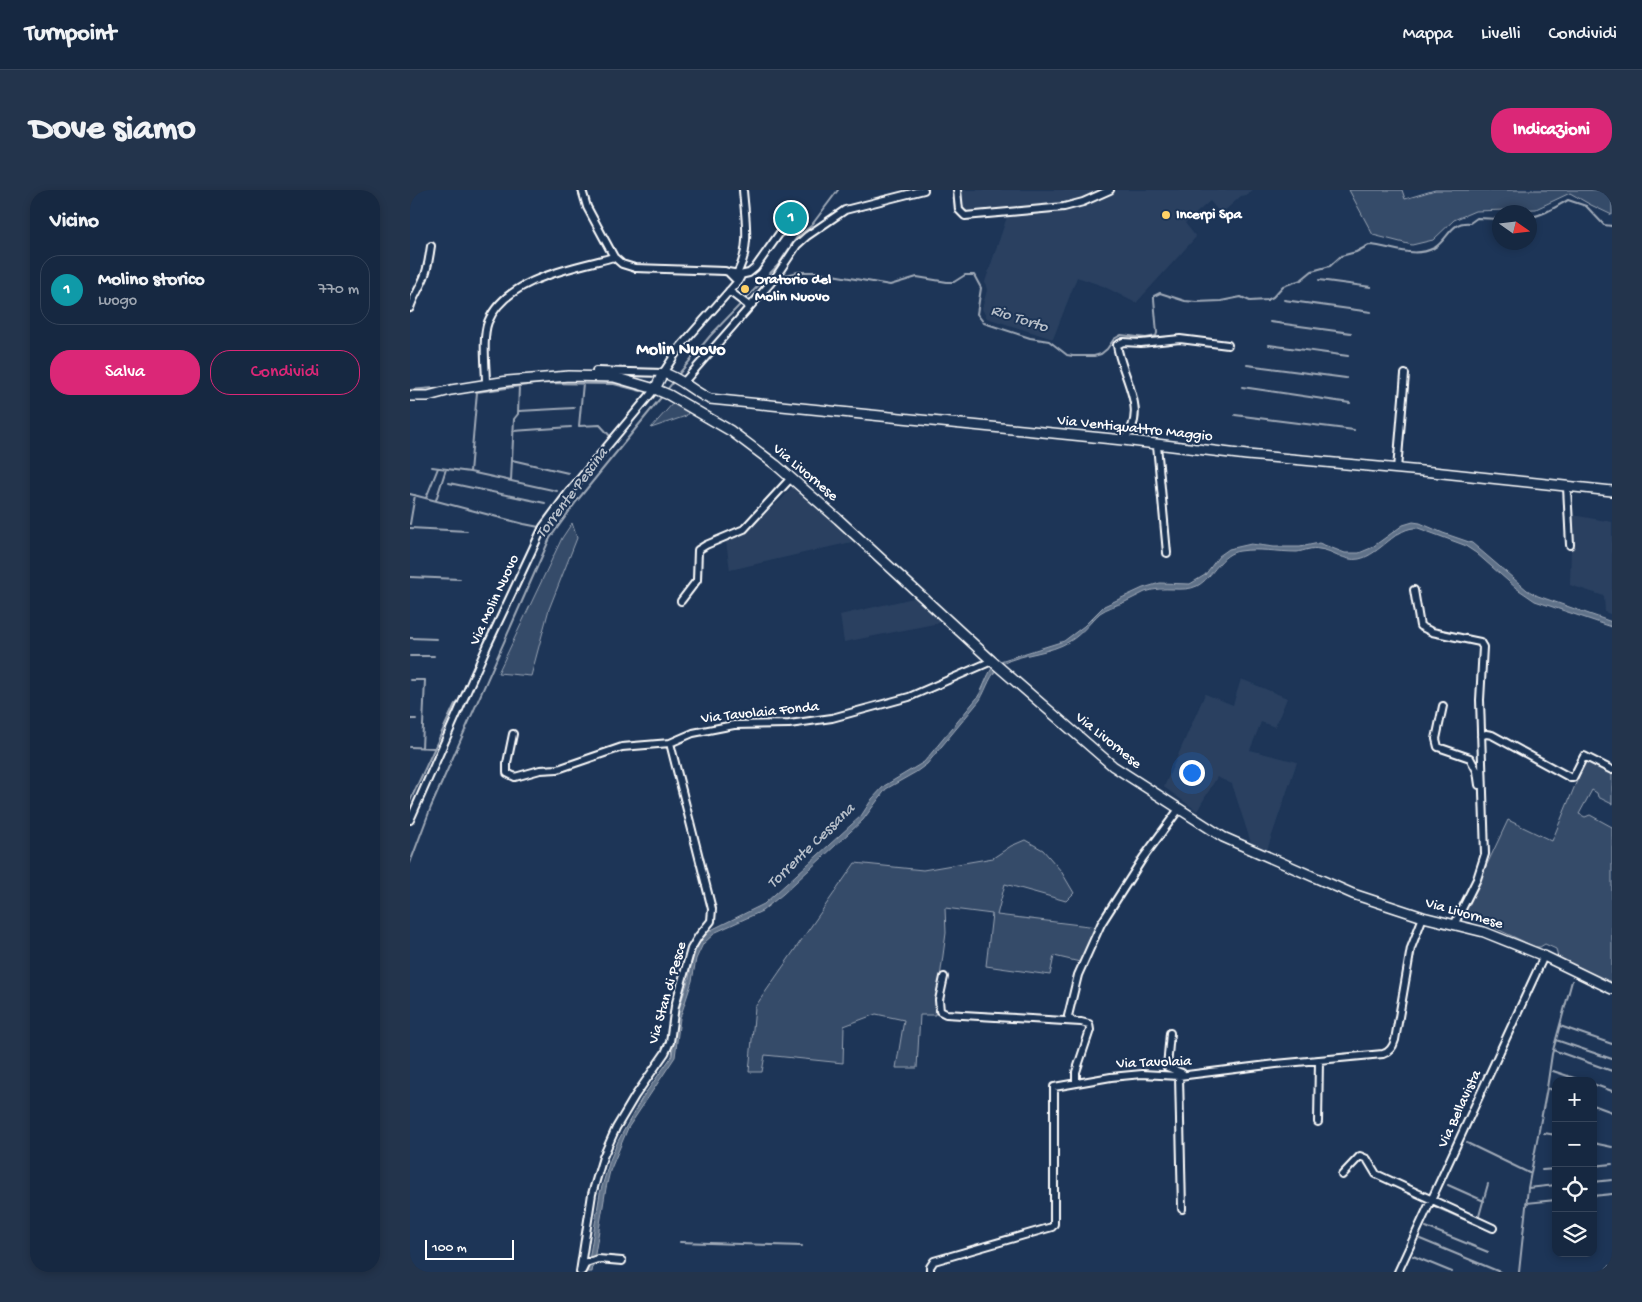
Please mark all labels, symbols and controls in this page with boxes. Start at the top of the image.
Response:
text: Turnpoint [25,20,116,49]
text: Mappa [1403,24,1453,45]
text: Livelli [1481,24,1521,45]
text: Condividi [1549,24,1617,45]
button: Indicazioni [1491,108,1612,153]
text: Dove siamo [30,110,196,151]
pin: 1 [775,199,807,237]
north arrow [1492,205,1537,250]
place label: Incerpi Spa [1176,206,1242,224]
marker: Incerpi Spa [1160,209,1172,221]
text: Vicino [50,210,99,235]
text: Molino storico [98,269,205,292]
place label: Oratorio del Molin Nuovo [755,271,832,306]
text: 1 [64,281,70,300]
text: 770 m [318,281,359,300]
marker: Oratorio del Molin Nuovo [739,283,751,295]
text: Luogo [98,292,137,311]
water label: Rio Torto [988,302,1051,338]
district label: Molin Nuovo [636,340,726,361]
button: Salva [50,350,200,395]
button: Condividi [210,350,360,395]
street label: Via Ventiquattro Maggio [1055,412,1214,446]
street label: Via Livornese [768,440,842,506]
water label: Torrente Pescina [533,444,614,543]
street label: Via Molin Nuovo [466,552,524,649]
street label: Via Tavolaia Fonda [699,698,821,728]
street label: Via Livornese [1070,708,1145,773]
your location [1179,760,1205,786]
water label: Torrente Cessana [764,800,861,894]
street label: Via Livornese [1422,894,1505,934]
street label: Via Stan di Pesce [645,940,691,1047]
street label: Via Tavolaia [1115,1053,1193,1073]
street label: Via Bellavista [1434,1067,1486,1152]
map controls [1552,1077,1597,1257]
button: + [1552,1077,1597,1122]
button: − [1552,1122,1597,1167]
button: locate [1552,1167,1597,1212]
button: layers [1552,1212,1597,1257]
scale bar [425,1237,514,1260]
text: 100 m [432,1240,467,1257]

